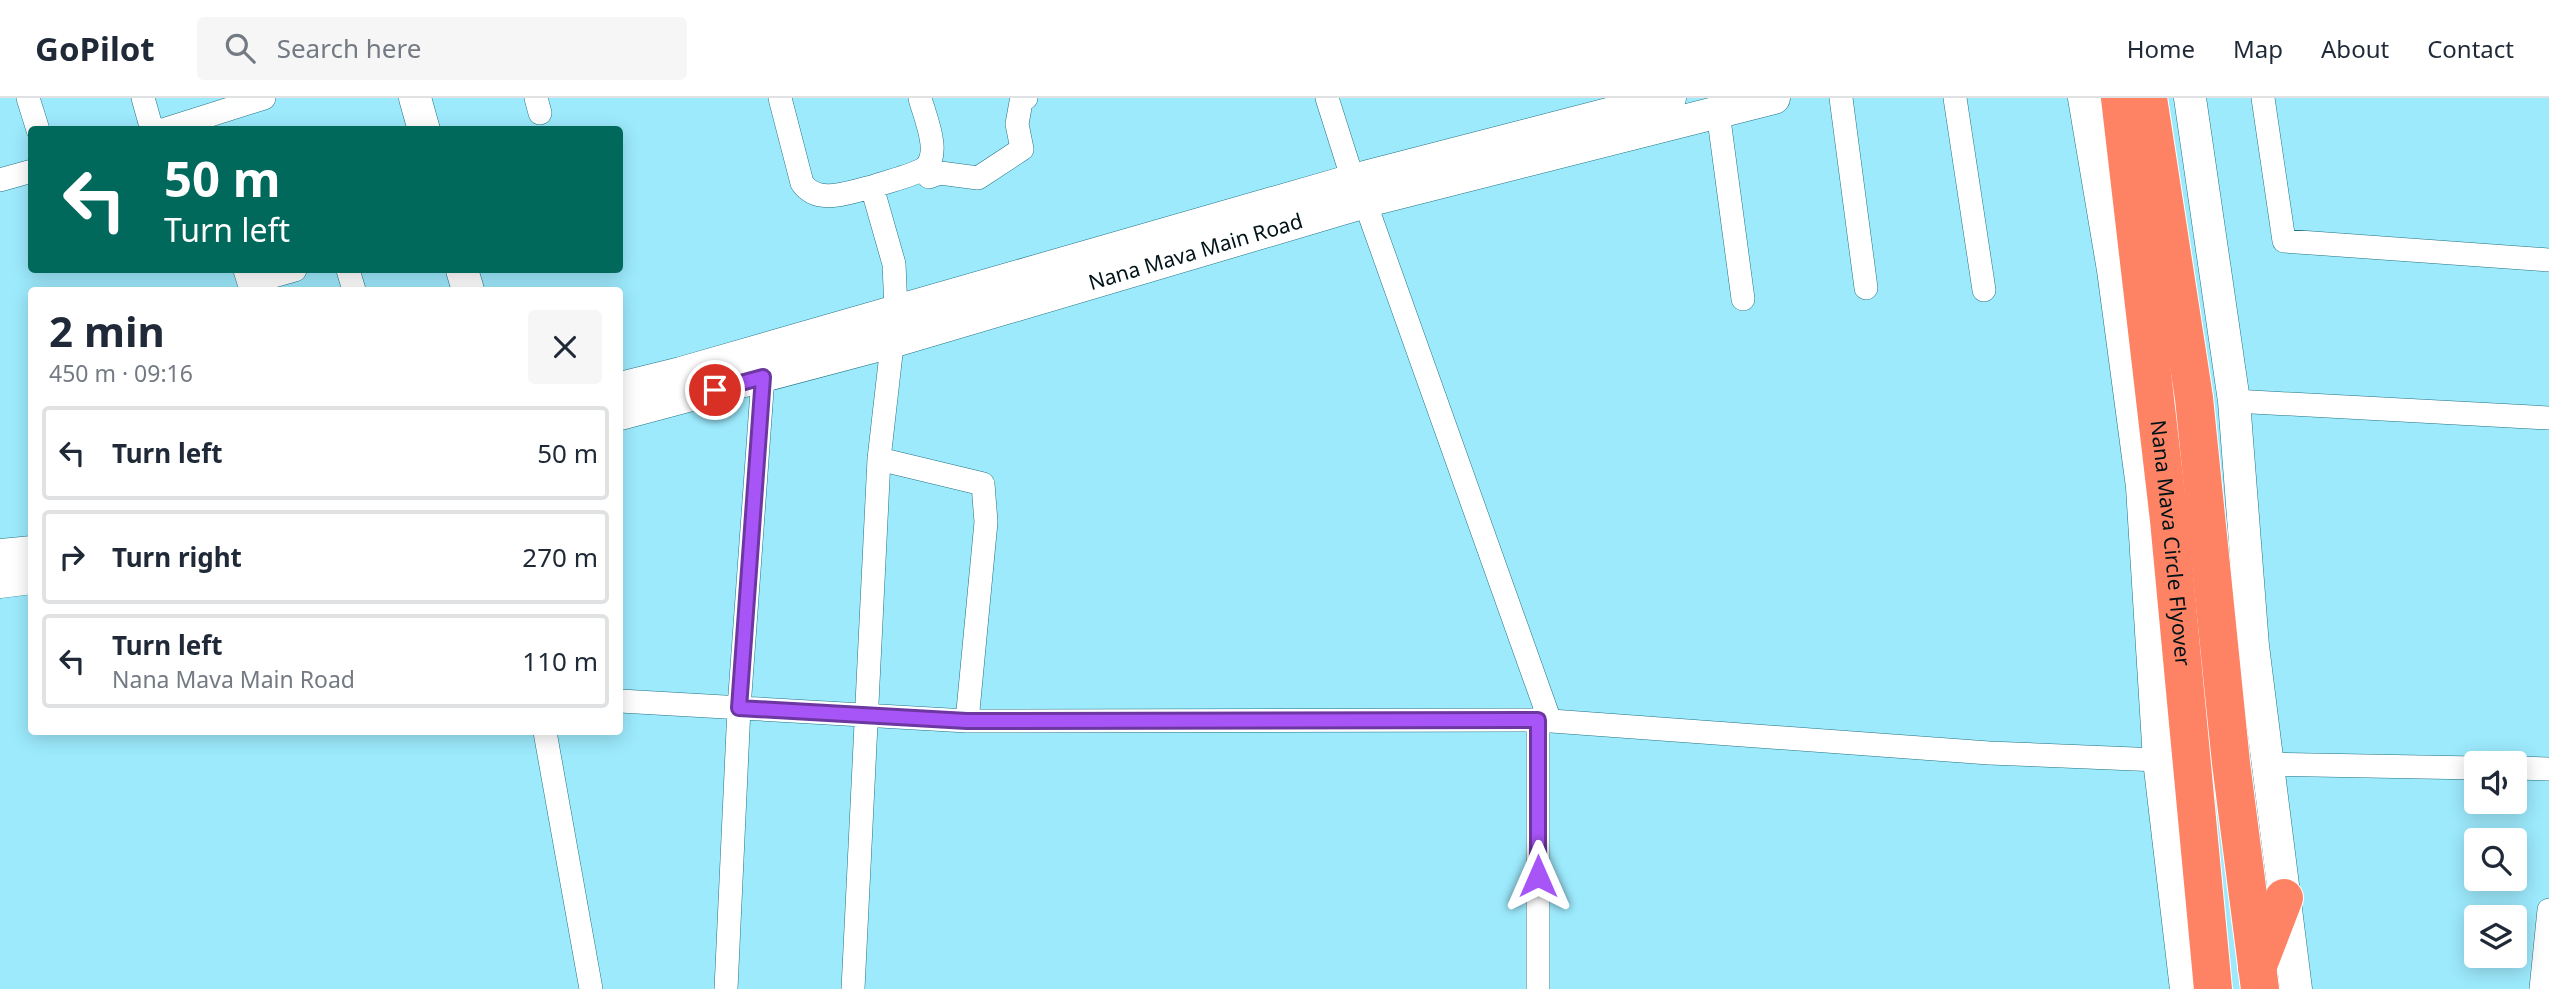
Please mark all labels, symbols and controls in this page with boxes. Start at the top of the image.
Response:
search box [197,17,687,80]
text: GoPilot [35,26,155,71]
icon: search [221,29,259,67]
text: Search here [277,30,421,66]
text: Home [2127,32,2195,65]
text: Map [2233,32,2283,65]
text: About [2321,32,2389,65]
text: Contact [2427,32,2514,65]
text: 50 m [164,145,281,211]
icon: left [49,154,140,245]
street label: Nana Mava Main Road [1085,206,1306,296]
text: Turn left [164,208,290,251]
text: 2 min [49,302,165,359]
button: close [528,310,602,384]
text: 450 m · 09:16 [49,357,193,389]
pin [685,360,745,420]
icon: arrive [696,371,734,409]
street label: Nana Mava Circle Flyover [2145,419,2198,668]
icon: left [53,434,91,472]
text: Turn left [112,435,223,471]
text: 50 m [537,435,598,471]
icon: right [53,538,91,576]
text: Turn right [112,539,242,575]
text: 270 m [522,539,598,575]
text: Turn left [112,627,223,663]
icon: left [53,642,91,680]
text: 110 m [522,643,598,679]
text: Nana Mava Main Road [112,663,355,695]
map controls [2464,751,2527,968]
button: sound [2464,751,2527,814]
button: search [2464,828,2527,891]
position arrow [1501,839,1575,913]
button: layers [2464,905,2527,968]

